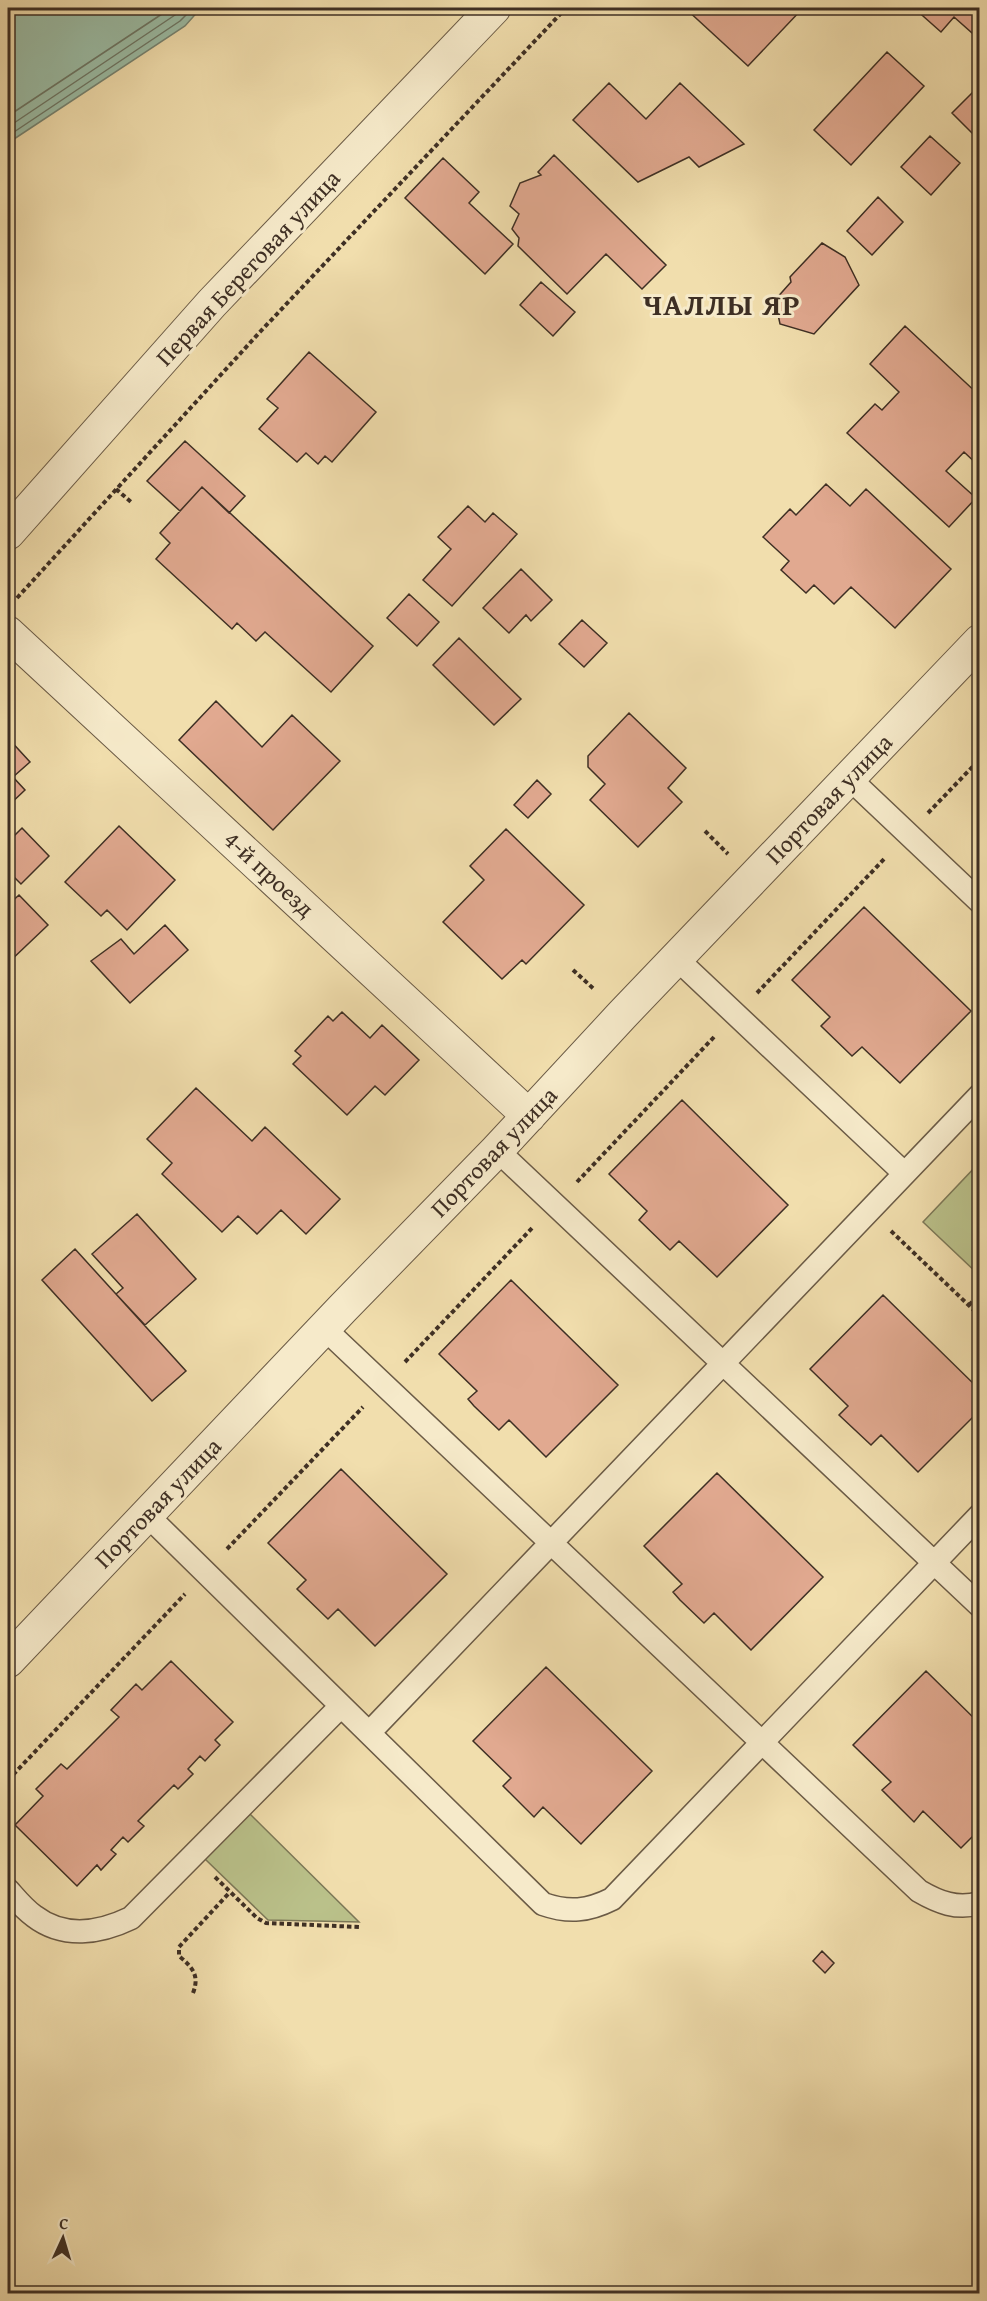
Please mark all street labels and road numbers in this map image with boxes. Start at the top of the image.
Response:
street label: Первая Береговая улица [147,161,348,374]
street label: Портовая улица [757,725,901,872]
street label: 4-й проезд [216,822,323,925]
street label: Портовая улица [422,1078,566,1225]
street label: Портовая улица [86,1429,230,1576]

